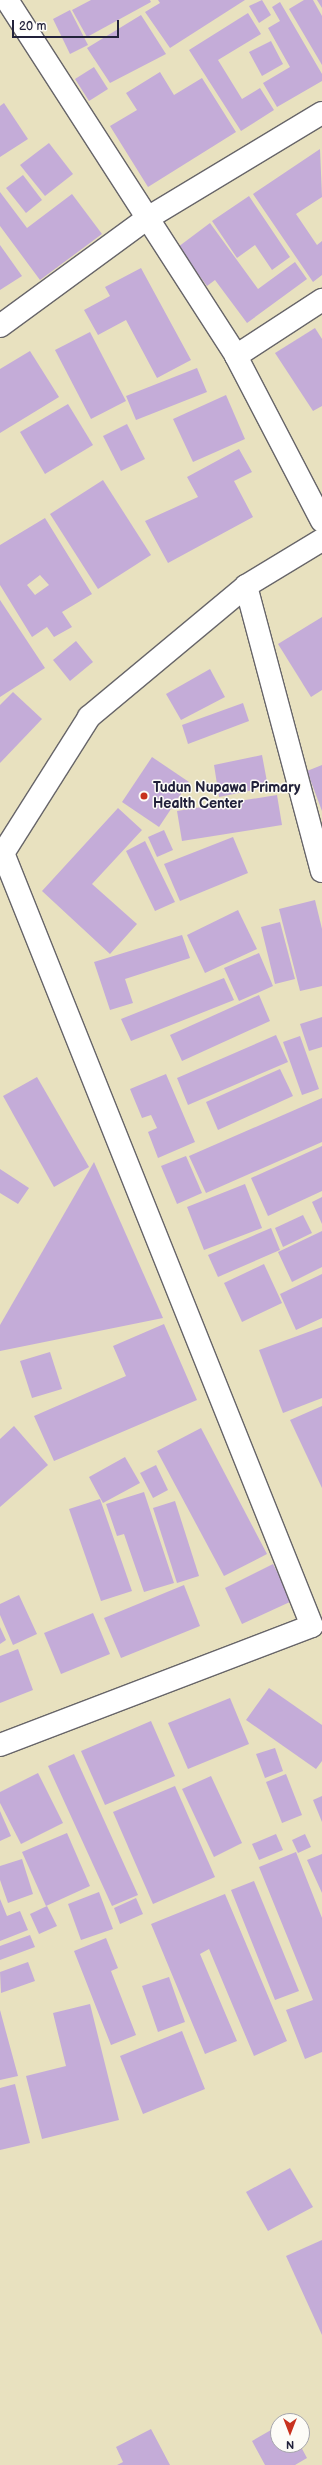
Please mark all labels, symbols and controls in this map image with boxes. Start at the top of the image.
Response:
scale bar [14,12,121,38]
text: 20 m [19,19,46,34]
place label: Tudun Nupawa Primary Health Center [153,780,300,812]
marker: Tudun Nupawa Primary Health Center [138,790,150,802]
north arrow [270,2413,310,2453]
text: N [286,2438,294,2451]

